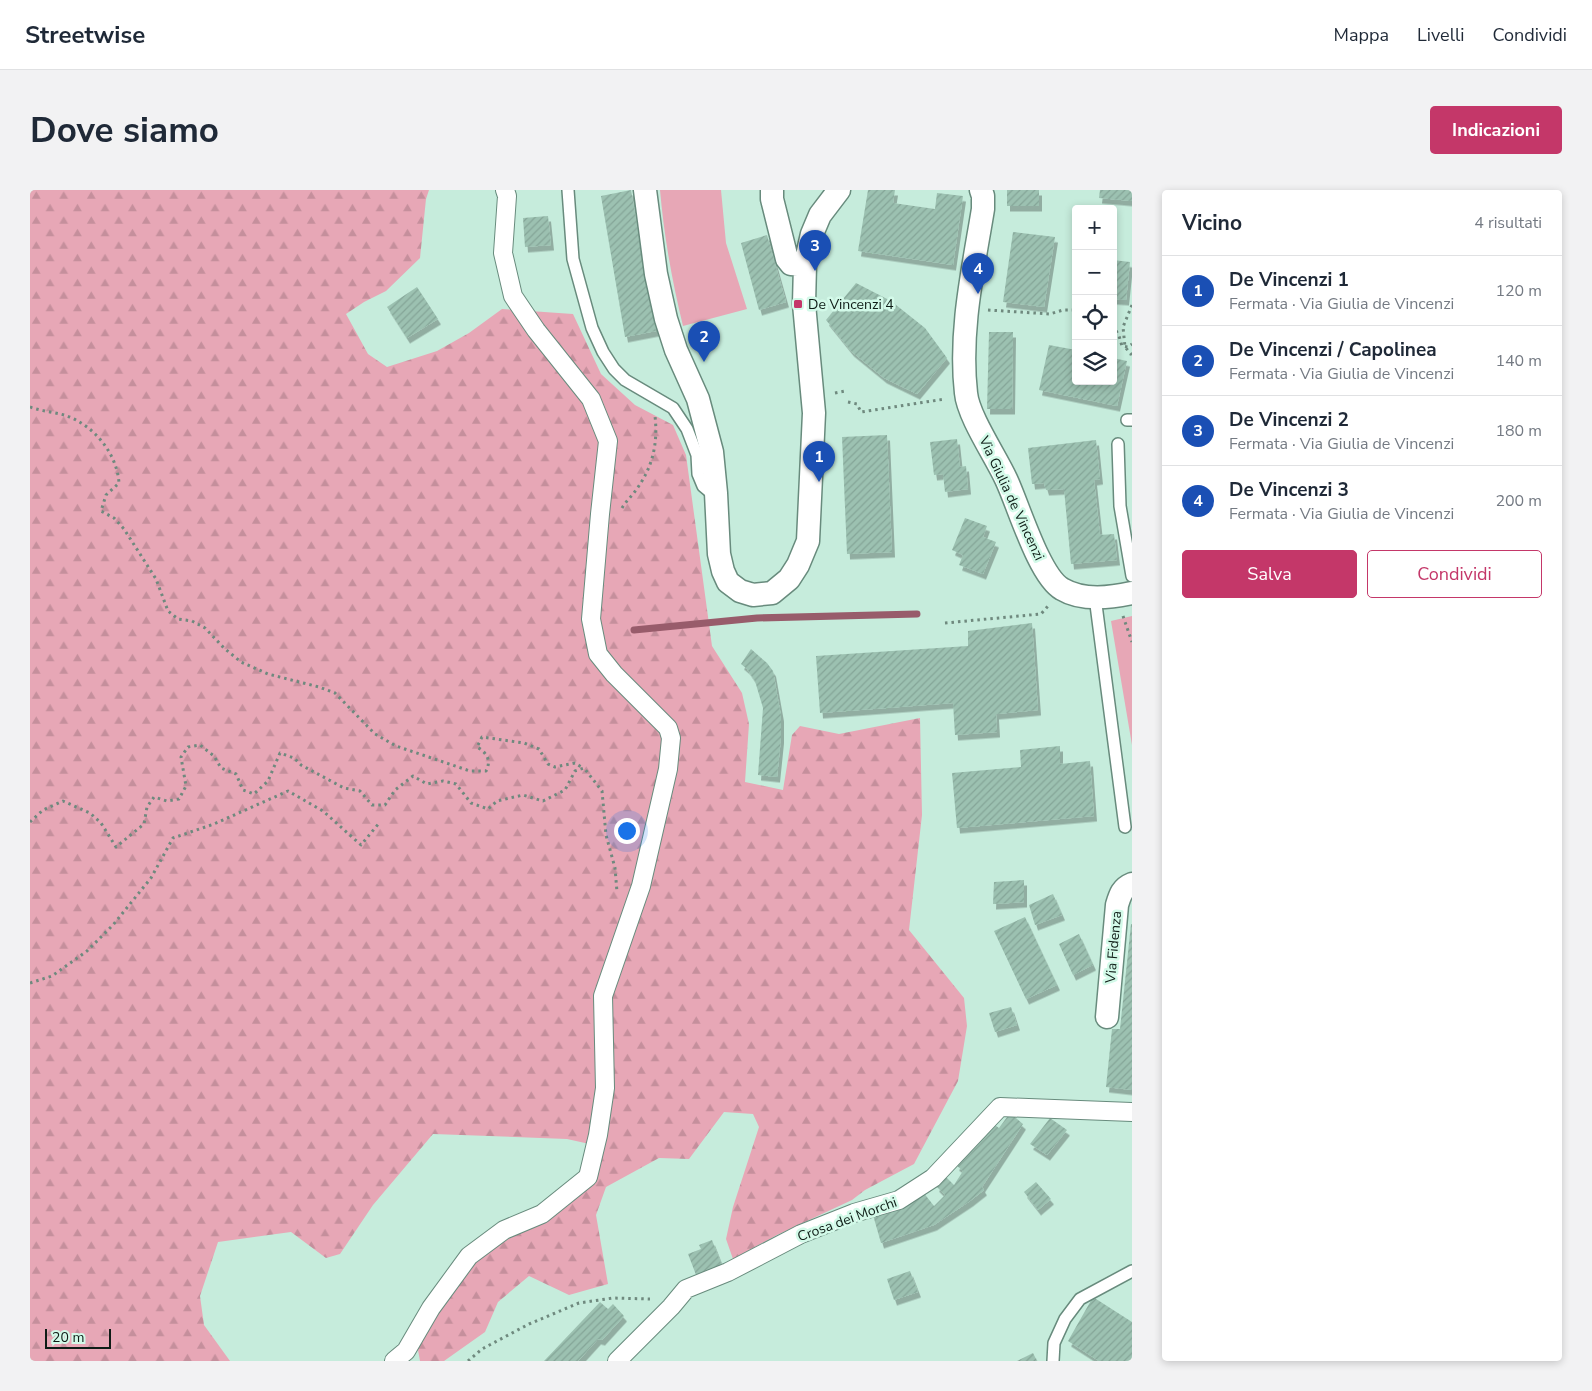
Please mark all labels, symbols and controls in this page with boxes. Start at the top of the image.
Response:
text: Streetwise [25,19,145,51]
text: Mappa [1334,23,1389,47]
text: Livelli [1417,23,1464,47]
text: Condividi [1492,23,1567,47]
button: Indicazioni [1430,106,1562,154]
text: Dove siamo [30,107,219,154]
map controls [1072,205,1117,385]
button: + [1072,205,1117,250]
text: Vicino [1182,209,1242,237]
text: 4 risultati [1474,212,1542,234]
pin: 3 [799,230,831,271]
button: − [1072,250,1117,295]
pin: 4 [962,253,994,294]
text: De Vincenzi 1 [1229,267,1349,293]
text: 1 [1193,280,1203,302]
text: 120 m [1495,280,1542,302]
text: Fermata · Via Giulia de Vincenzi [1229,293,1454,315]
place label: De Vincenzi 4 [808,295,894,314]
button: locate [1072,295,1117,340]
marker: De Vincenzi 4 [792,298,804,310]
pin: 2 [688,321,720,362]
text: De Vincenzi / Capolinea [1229,337,1437,363]
button: layers [1072,340,1117,385]
text: 2 [1193,350,1203,372]
text: 140 m [1495,350,1542,372]
text: Fermata · Via Giulia de Vincenzi [1229,363,1454,385]
text: De Vincenzi 2 [1229,407,1349,433]
text: 3 [1193,420,1203,442]
text: 180 m [1495,420,1542,442]
street label: Via Giulia de Vincenzi [974,432,1049,563]
text: Fermata · Via Giulia de Vincenzi [1229,433,1454,455]
pin: 1 [803,441,835,482]
text: De Vincenzi 3 [1229,477,1349,503]
text: 4 [1193,490,1203,512]
text: 200 m [1495,490,1542,512]
text: Fermata · Via Giulia de Vincenzi [1229,503,1454,525]
button: Salva [1182,550,1357,598]
button: Condividi [1367,550,1542,598]
your location [614,818,640,844]
street label: Via Fidenza [1101,910,1126,985]
street label: Crosa dei Morchi [795,1193,900,1246]
scale bar [45,1326,111,1349]
text: 20 m [52,1328,84,1347]

